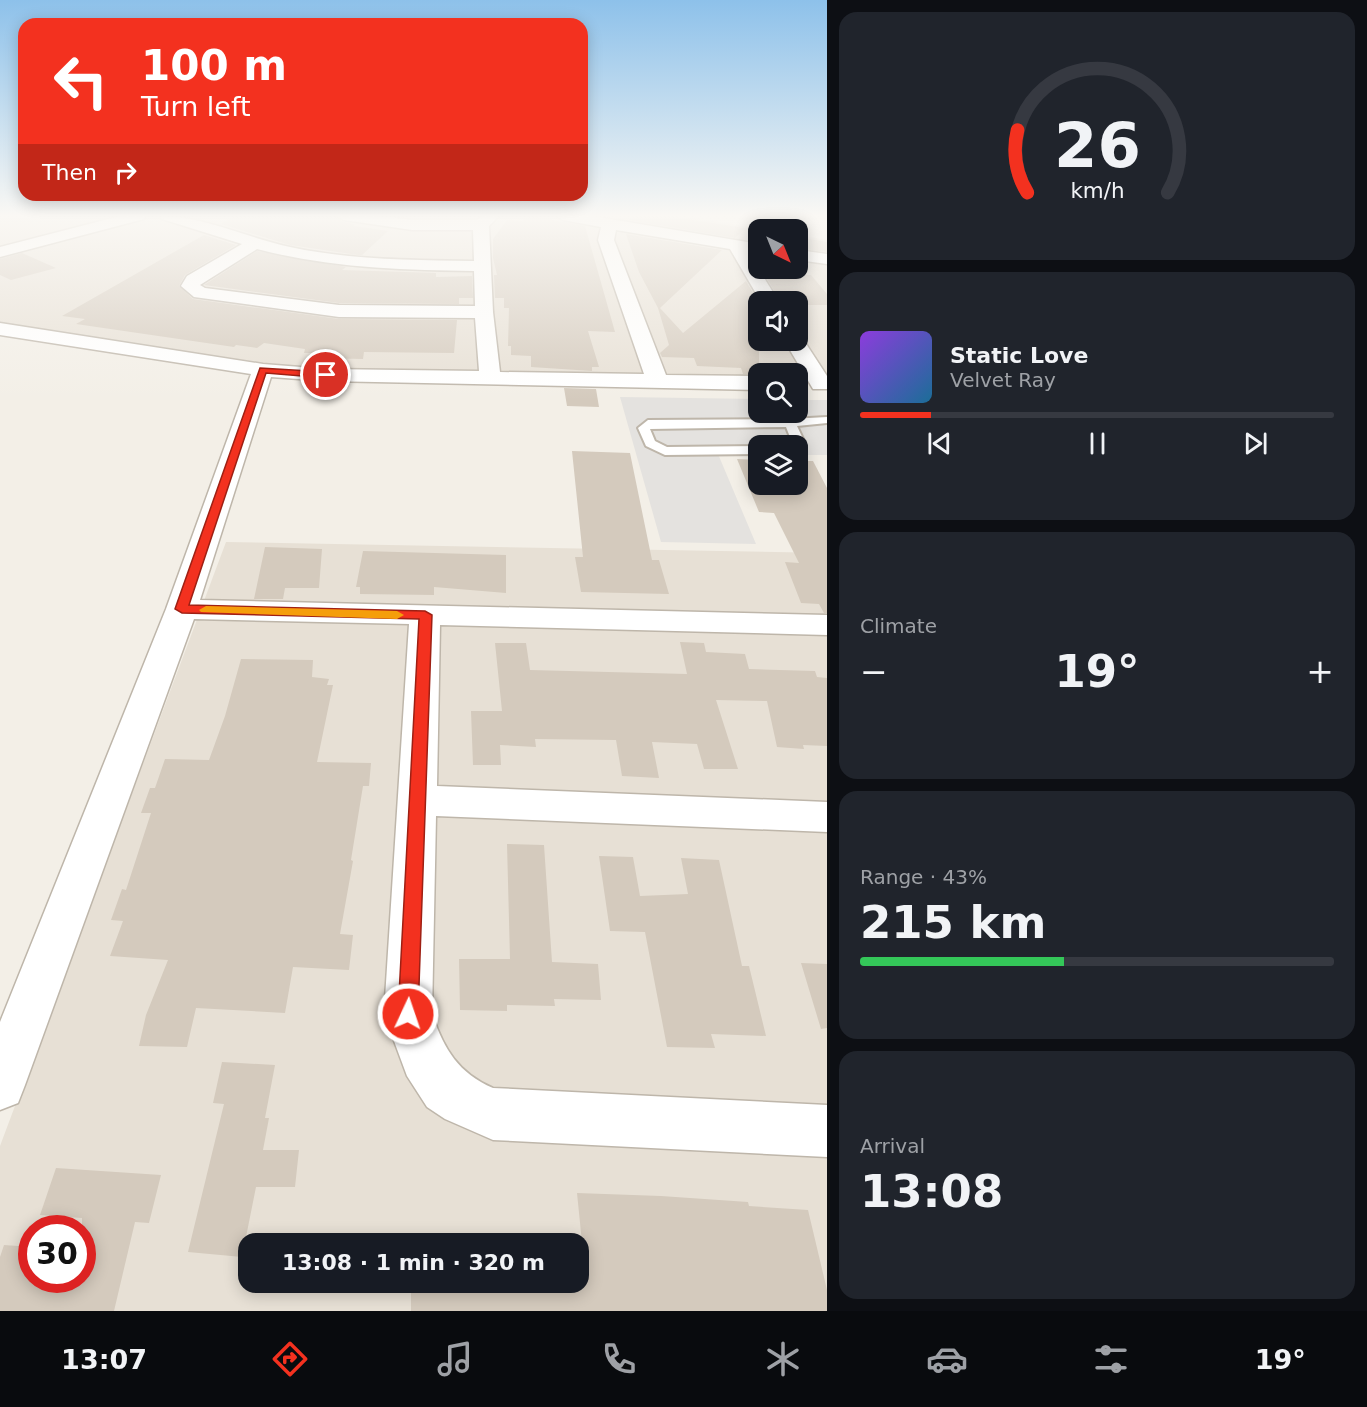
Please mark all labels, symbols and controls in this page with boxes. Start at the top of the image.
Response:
text: 100 m [141,41,287,90]
icon: left [42,42,120,120]
text: Turn left [141,91,251,122]
text: 26 [1054,109,1140,182]
icon: right [109,156,142,189]
text: Then [42,160,97,185]
text: km/h [1070,178,1124,203]
north arrow [748,219,808,279]
map controls [748,219,808,495]
button: sound [748,291,808,351]
text: Static Love [950,343,1088,368]
pin [300,349,351,400]
icon: arrive [309,358,342,391]
button: search [748,363,808,423]
text: Velvet Ray [950,368,1056,392]
icon: previous [923,427,956,460]
icon: pause [1081,427,1114,460]
icon: next [1239,427,1272,460]
button: layers [748,435,808,495]
text: Climate [860,614,937,638]
text: 19° [1054,645,1140,698]
text: − [860,652,888,691]
text: + [1306,652,1334,691]
text: Range · 43% [860,865,987,889]
text: 215 km [860,896,1046,949]
position arrow [376,982,440,1046]
text: Arrival [860,1134,925,1158]
text: 13:08 [860,1165,1003,1218]
speed limit sign: 30 [18,1215,96,1293]
text: 13:08 · 1 min · 320 m [282,1250,545,1275]
icon: directions [269,1338,311,1380]
icon: music [434,1338,476,1380]
icon: phone [598,1338,640,1380]
icon: climate [762,1338,804,1380]
icon: car [926,1338,968,1380]
icon: filters [1090,1338,1132,1380]
text: 13:07 [61,1344,147,1375]
text: 19° [1255,1344,1306,1375]

